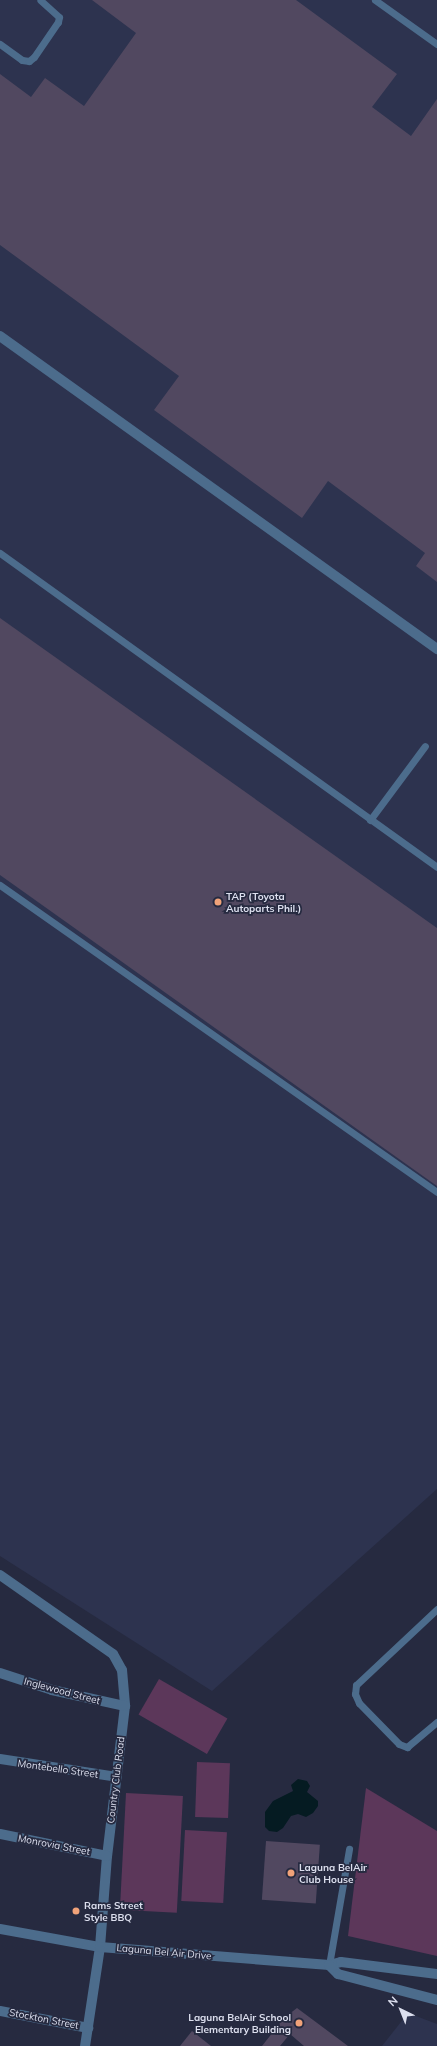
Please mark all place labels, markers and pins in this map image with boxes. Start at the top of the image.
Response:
place label: TAP (Toyota Autoparts Phil.) [226,890,301,914]
marker: TAP (Toyota Autoparts Phil.) [213,897,223,907]
place label: Laguna BelAir Club House [299,1861,367,1884]
marker: Laguna BelAir Club House [286,1868,296,1878]
place label: Rams Street Style BBQ [84,1899,143,1922]
marker: Rams Street Style BBQ [71,1906,81,1916]
place label: Laguna BelAir School Elementary Building [188,2011,291,2034]
marker: Laguna BelAir School Elementary Building [294,2018,304,2028]

